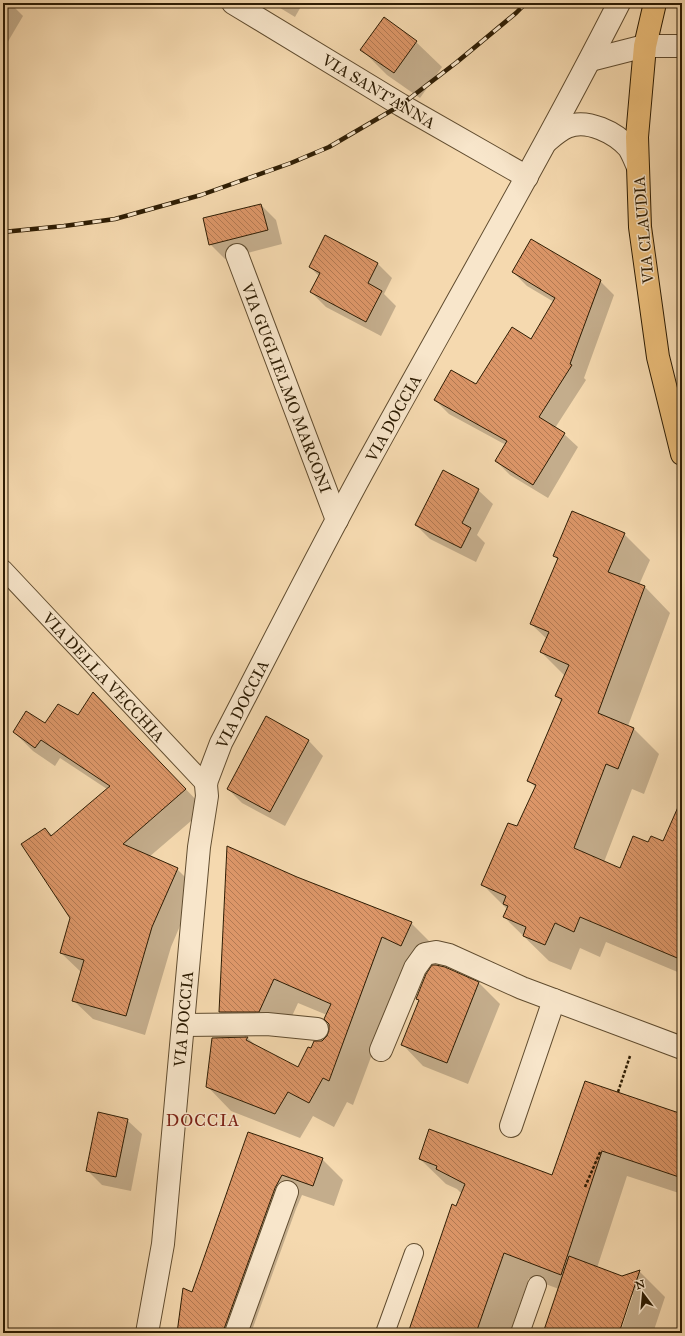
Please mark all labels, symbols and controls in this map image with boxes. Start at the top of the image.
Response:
street label: VIA SANT'ANNA [318,50,439,133]
street label: VIA CLAUDIA [629,175,658,286]
street label: VIA GUGLIELMO MARCONI [237,280,336,496]
street label: VIA DOCCIA [361,371,425,466]
street label: VIA DELLA VECCHIA [38,608,169,746]
street label: VIA DOCCIA [212,657,273,752]
street label: VIA DOCCIA [170,970,197,1069]
district label: DOCCIA [166,1110,240,1131]
north arrow [623,1274,663,1314]
text: N [634,1277,647,1292]

